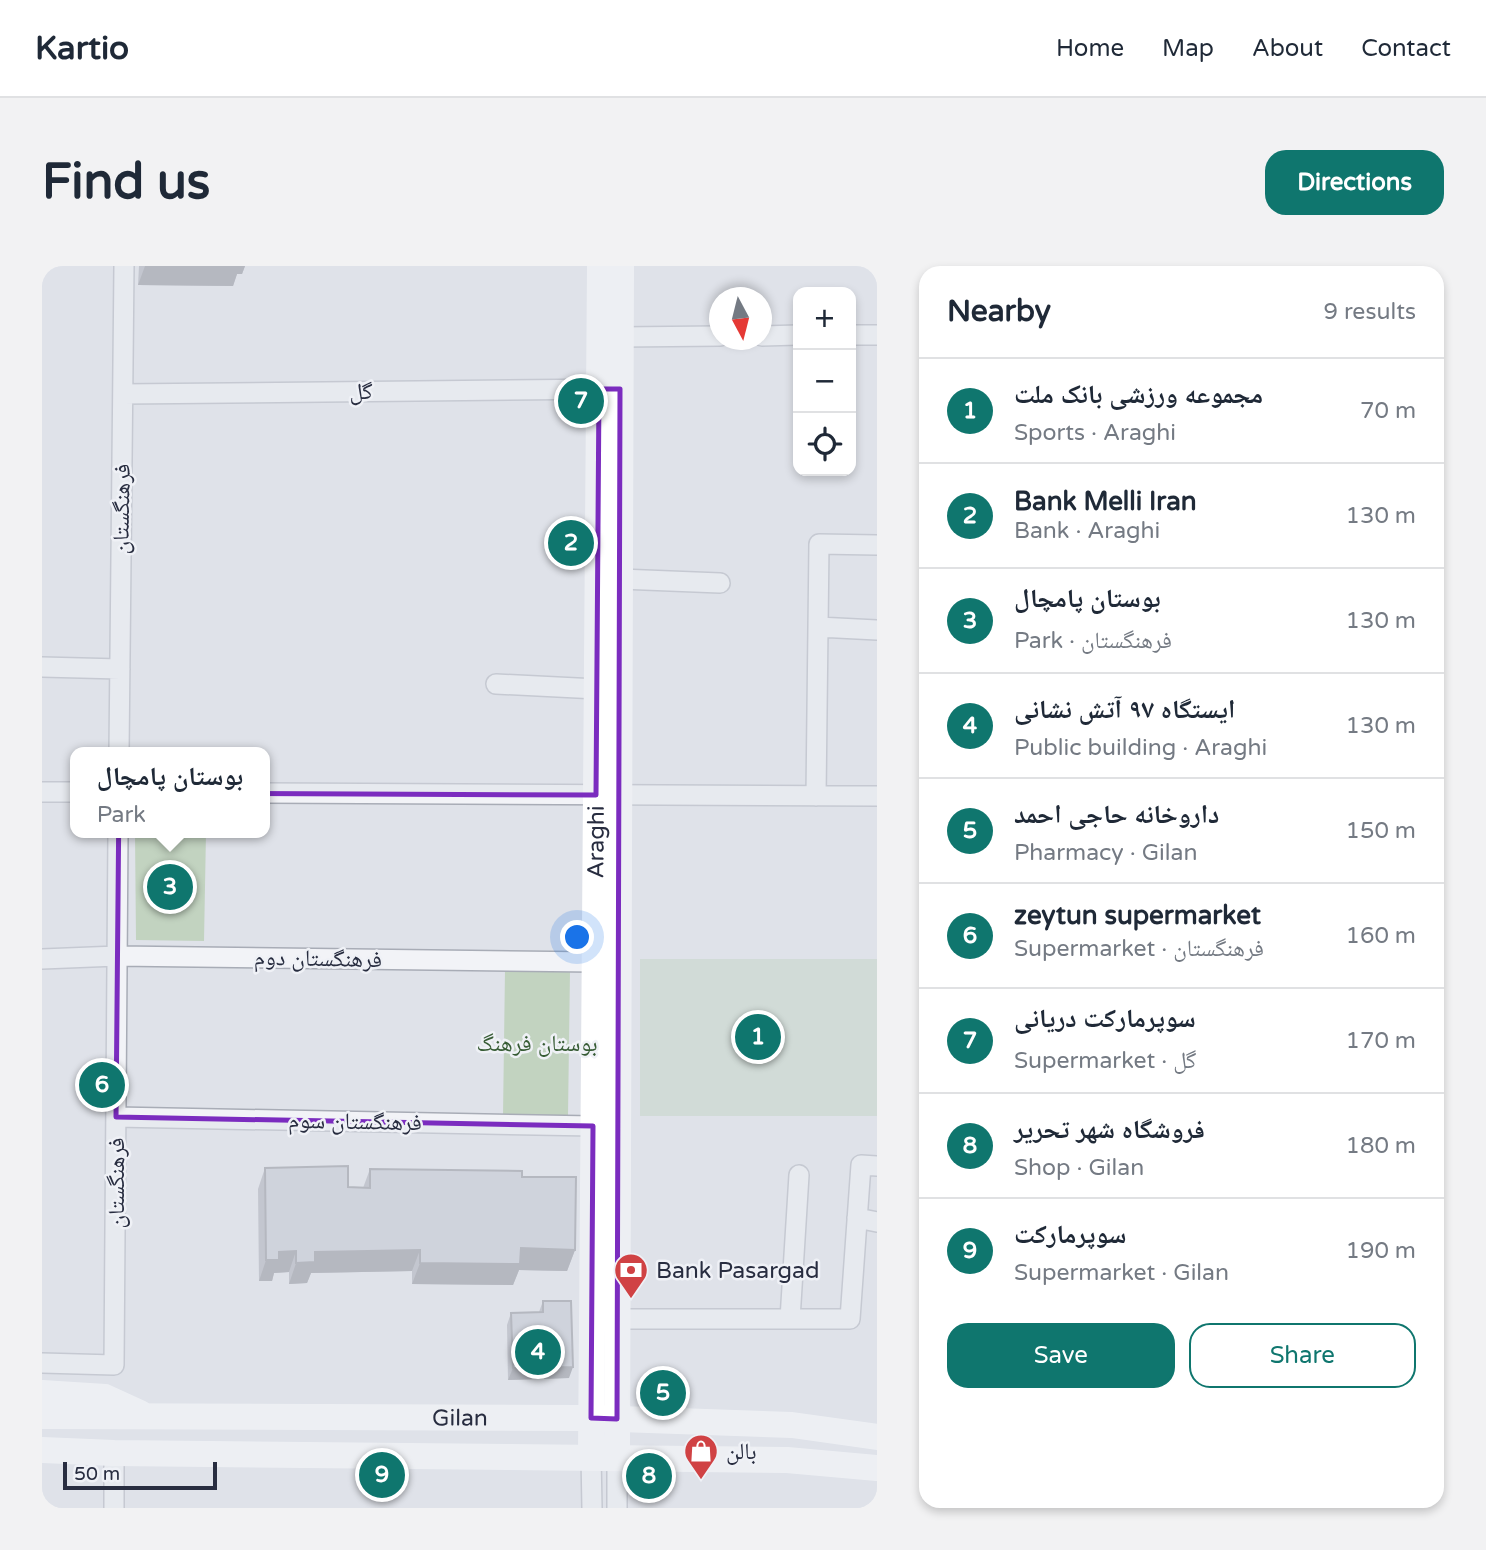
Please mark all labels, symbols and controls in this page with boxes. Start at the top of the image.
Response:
text: Kartio [35,29,129,68]
text: Home [1056,34,1124,63]
text: Map [1162,34,1214,63]
text: About [1252,34,1323,63]
text: Contact [1361,34,1451,63]
button: Directions [1265,150,1444,215]
text: Find us [42,153,210,212]
north arrow [709,287,772,350]
map controls [793,287,856,476]
button: + [793,287,856,350]
text: Nearby [947,293,1051,330]
text: 9 results [1323,298,1416,326]
button: − [793,350,856,413]
pin: 7 [558,375,604,427]
street label: گل [349,378,373,406]
text: مجموعه ورزشی بانک ملت [1014,379,1263,410]
text: 1 [963,397,977,425]
text: 70 m [1360,397,1416,425]
button: locate [793,413,856,476]
text: Sports · Araghi [1014,419,1176,447]
street label: فرهنگستان [107,463,137,555]
text: Bank Melli Iran [1014,486,1197,517]
text: 2 [963,502,977,530]
text: 130 m [1346,502,1416,530]
pin: 2 [548,517,594,569]
text: Bank · Araghi [1014,517,1160,545]
text: بوستان پامچال [1014,583,1161,614]
text: 3 [963,607,977,635]
text: 130 m [1346,607,1416,635]
text: Park · فرهنگستان [1014,627,1172,655]
text: ایستگاه ۹۷ آتش نشانی [1014,694,1235,725]
text: 4 [963,712,977,740]
text: 130 m [1346,712,1416,740]
text: Public building · Araghi [1014,734,1267,762]
popup [70,747,270,838]
text: بوستان پامچال [97,761,243,792]
text: داروخانه حاجی احمد [1014,799,1219,830]
text: Park [97,801,146,829]
street label: Araghi [582,805,611,879]
text: 5 [963,817,977,845]
text: 150 m [1346,817,1416,845]
text: Pharmacy · Gilan [1014,839,1197,867]
pin: 3 [147,861,193,913]
text: zeytun supermarket [1014,900,1261,931]
your location [560,920,594,954]
text: 6 [963,922,977,950]
text: 160 m [1346,922,1416,950]
text: Supermarket · فرهنگستان [1014,935,1264,963]
street label: فرهنگستان دوم [254,944,382,975]
text: سوپرمارکت دریانی [1014,1003,1196,1034]
pin: 1 [735,1011,781,1063]
text: 7 [963,1027,977,1055]
text: 170 m [1346,1027,1416,1055]
park label: بوستان فرهنگ [477,1030,597,1058]
text: Supermarket · گل [1014,1047,1196,1075]
pin: 6 [79,1059,125,1111]
street label: فرهنگستان سوم [288,1107,422,1138]
text: فروشگاه شهر تحریر [1014,1114,1205,1145]
text: 8 [963,1132,977,1160]
text: 180 m [1346,1132,1416,1160]
street label: فرهنگستان [103,1138,131,1228]
text: Shop · Gilan [1014,1154,1144,1182]
text: سوپرمارکت [1014,1219,1126,1250]
text: 9 [963,1237,977,1265]
text: 190 m [1346,1237,1416,1265]
bank icon: Bank Pasargad [612,1251,650,1300]
place label: Bank Pasargad [656,1257,820,1285]
text: Supermarket · Gilan [1014,1259,1229,1287]
button: Save [947,1323,1175,1388]
button: Share [1189,1323,1416,1388]
pin: 4 [515,1326,561,1378]
pin: 5 [640,1367,686,1419]
street label: Gilan [432,1404,488,1433]
shop icon: بالن [682,1432,720,1481]
place label: بالن [726,1438,756,1466]
pin: 9 [359,1449,405,1501]
pin: 8 [626,1450,672,1502]
scale bar [63,1459,217,1491]
text: 50 m [74,1463,120,1485]

